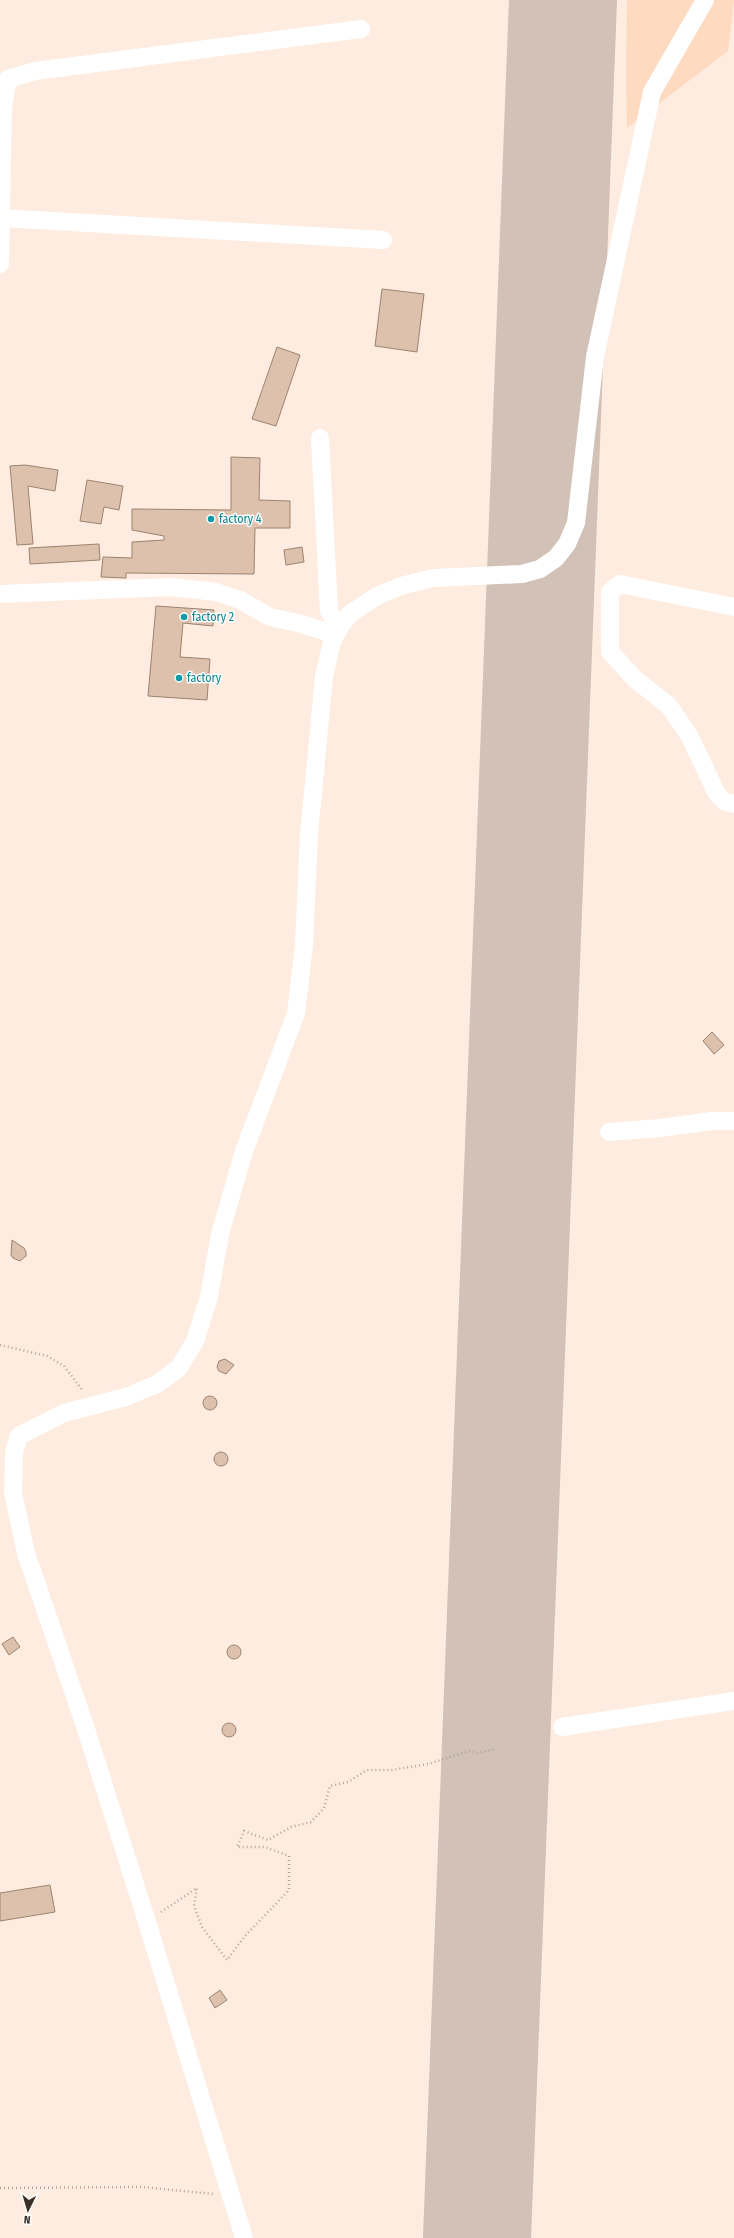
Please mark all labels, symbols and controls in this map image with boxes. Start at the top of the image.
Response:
place label: factory 4 [219,512,262,526]
marker: factory 4 [206,514,216,524]
place label: factory 2 [192,610,234,624]
marker: factory 2 [179,612,189,622]
place label: factory [187,671,222,685]
marker: factory [174,673,184,683]
north arrow [8,2190,48,2230]
text: N [23,2213,31,2226]

